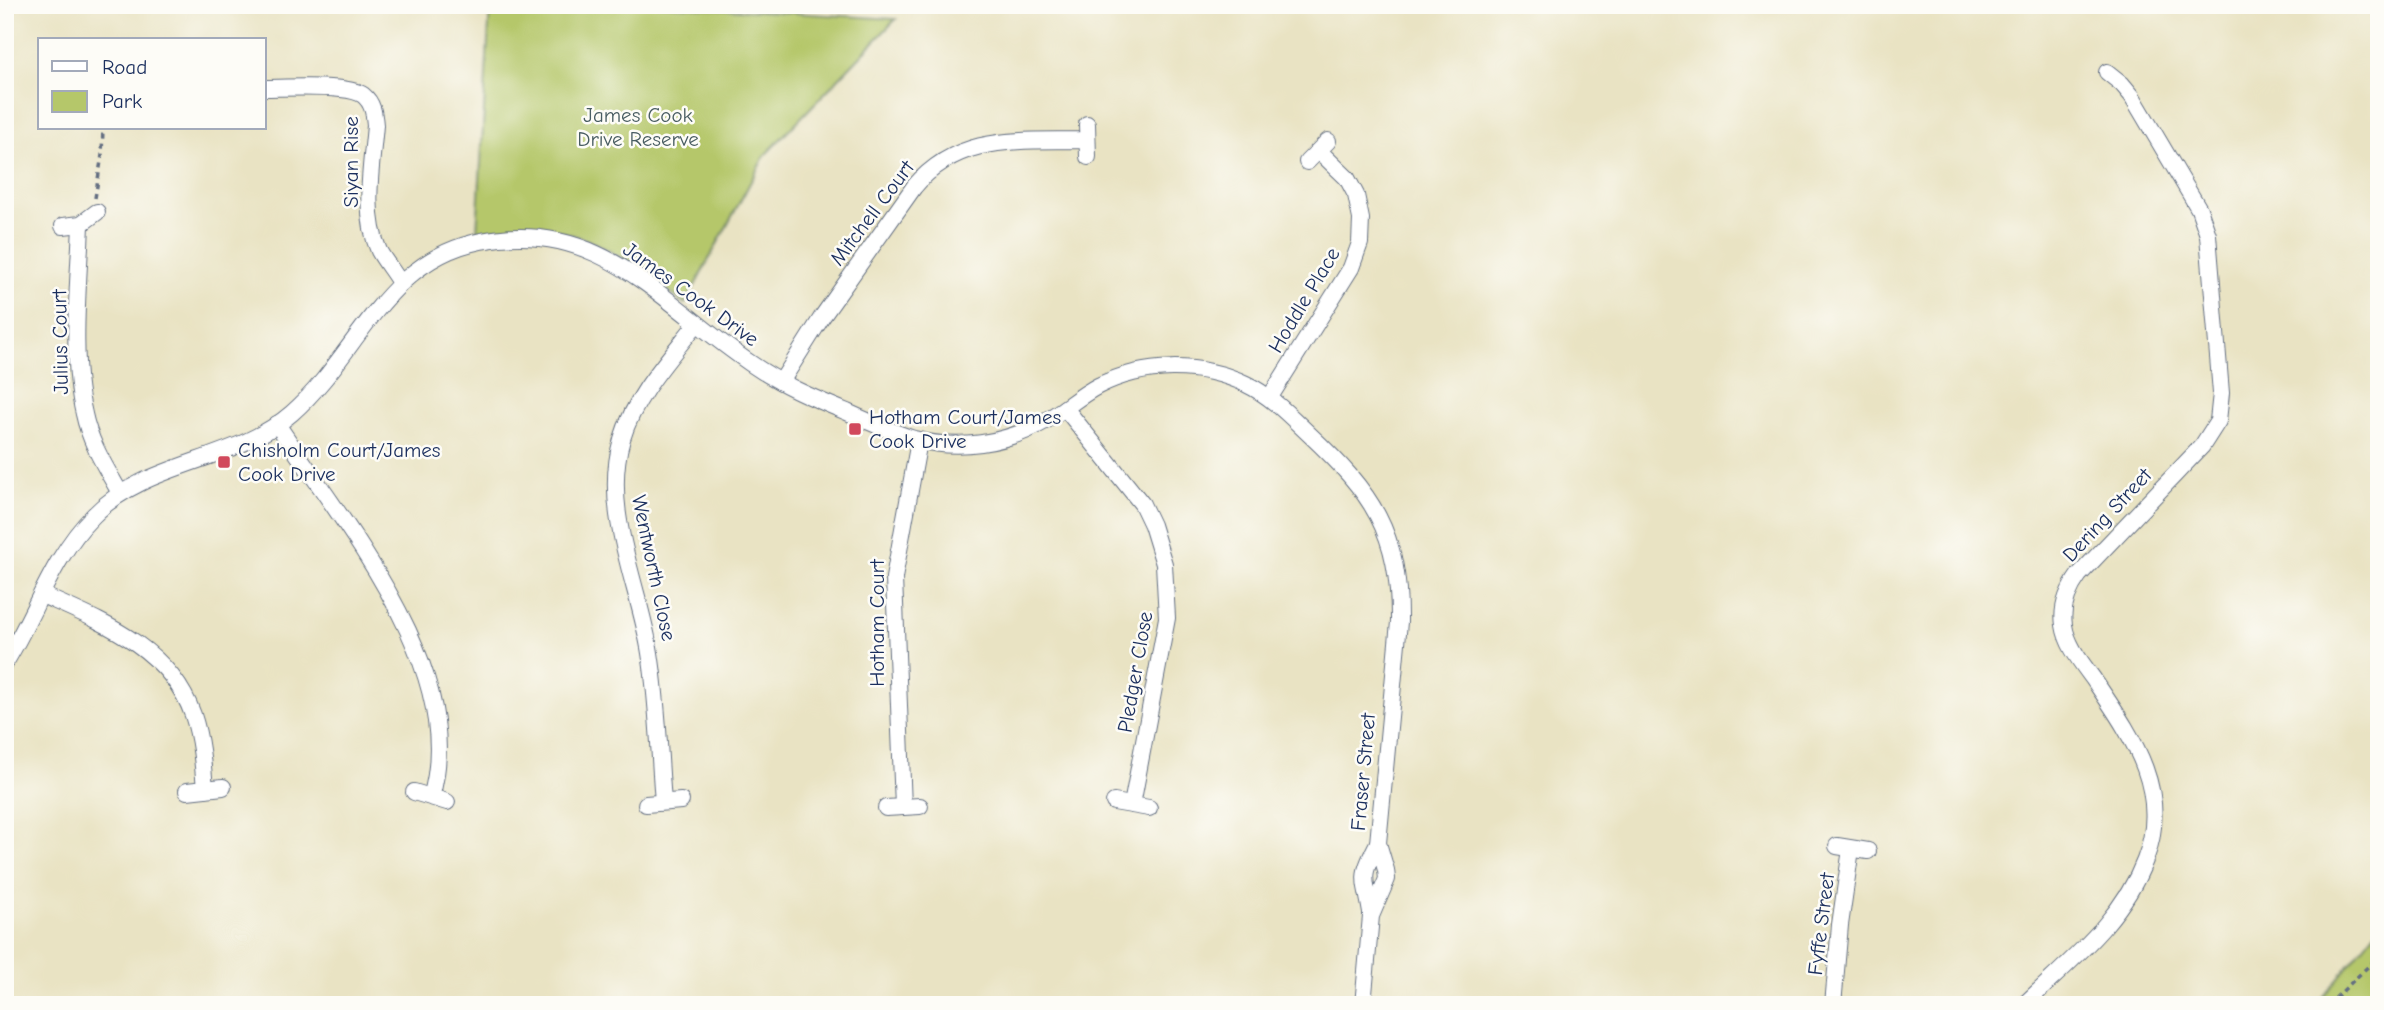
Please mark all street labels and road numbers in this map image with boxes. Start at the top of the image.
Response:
street label: Siyan Rise [339,116,363,208]
street label: Mitchell Court [825,155,920,270]
street label: James Cook Drive [619,237,763,351]
street label: Hoddle Place [1263,243,1345,357]
street label: Julius Court [47,288,73,395]
street label: Dering Street [2058,463,2157,567]
street label: Wentworth Close [627,493,681,643]
street label: Hotham Court [865,558,889,687]
street label: Pledger Close [1113,610,1157,734]
street label: Fraser Street [1346,711,1380,832]
street label: Fyffe Street [1803,870,1839,977]

